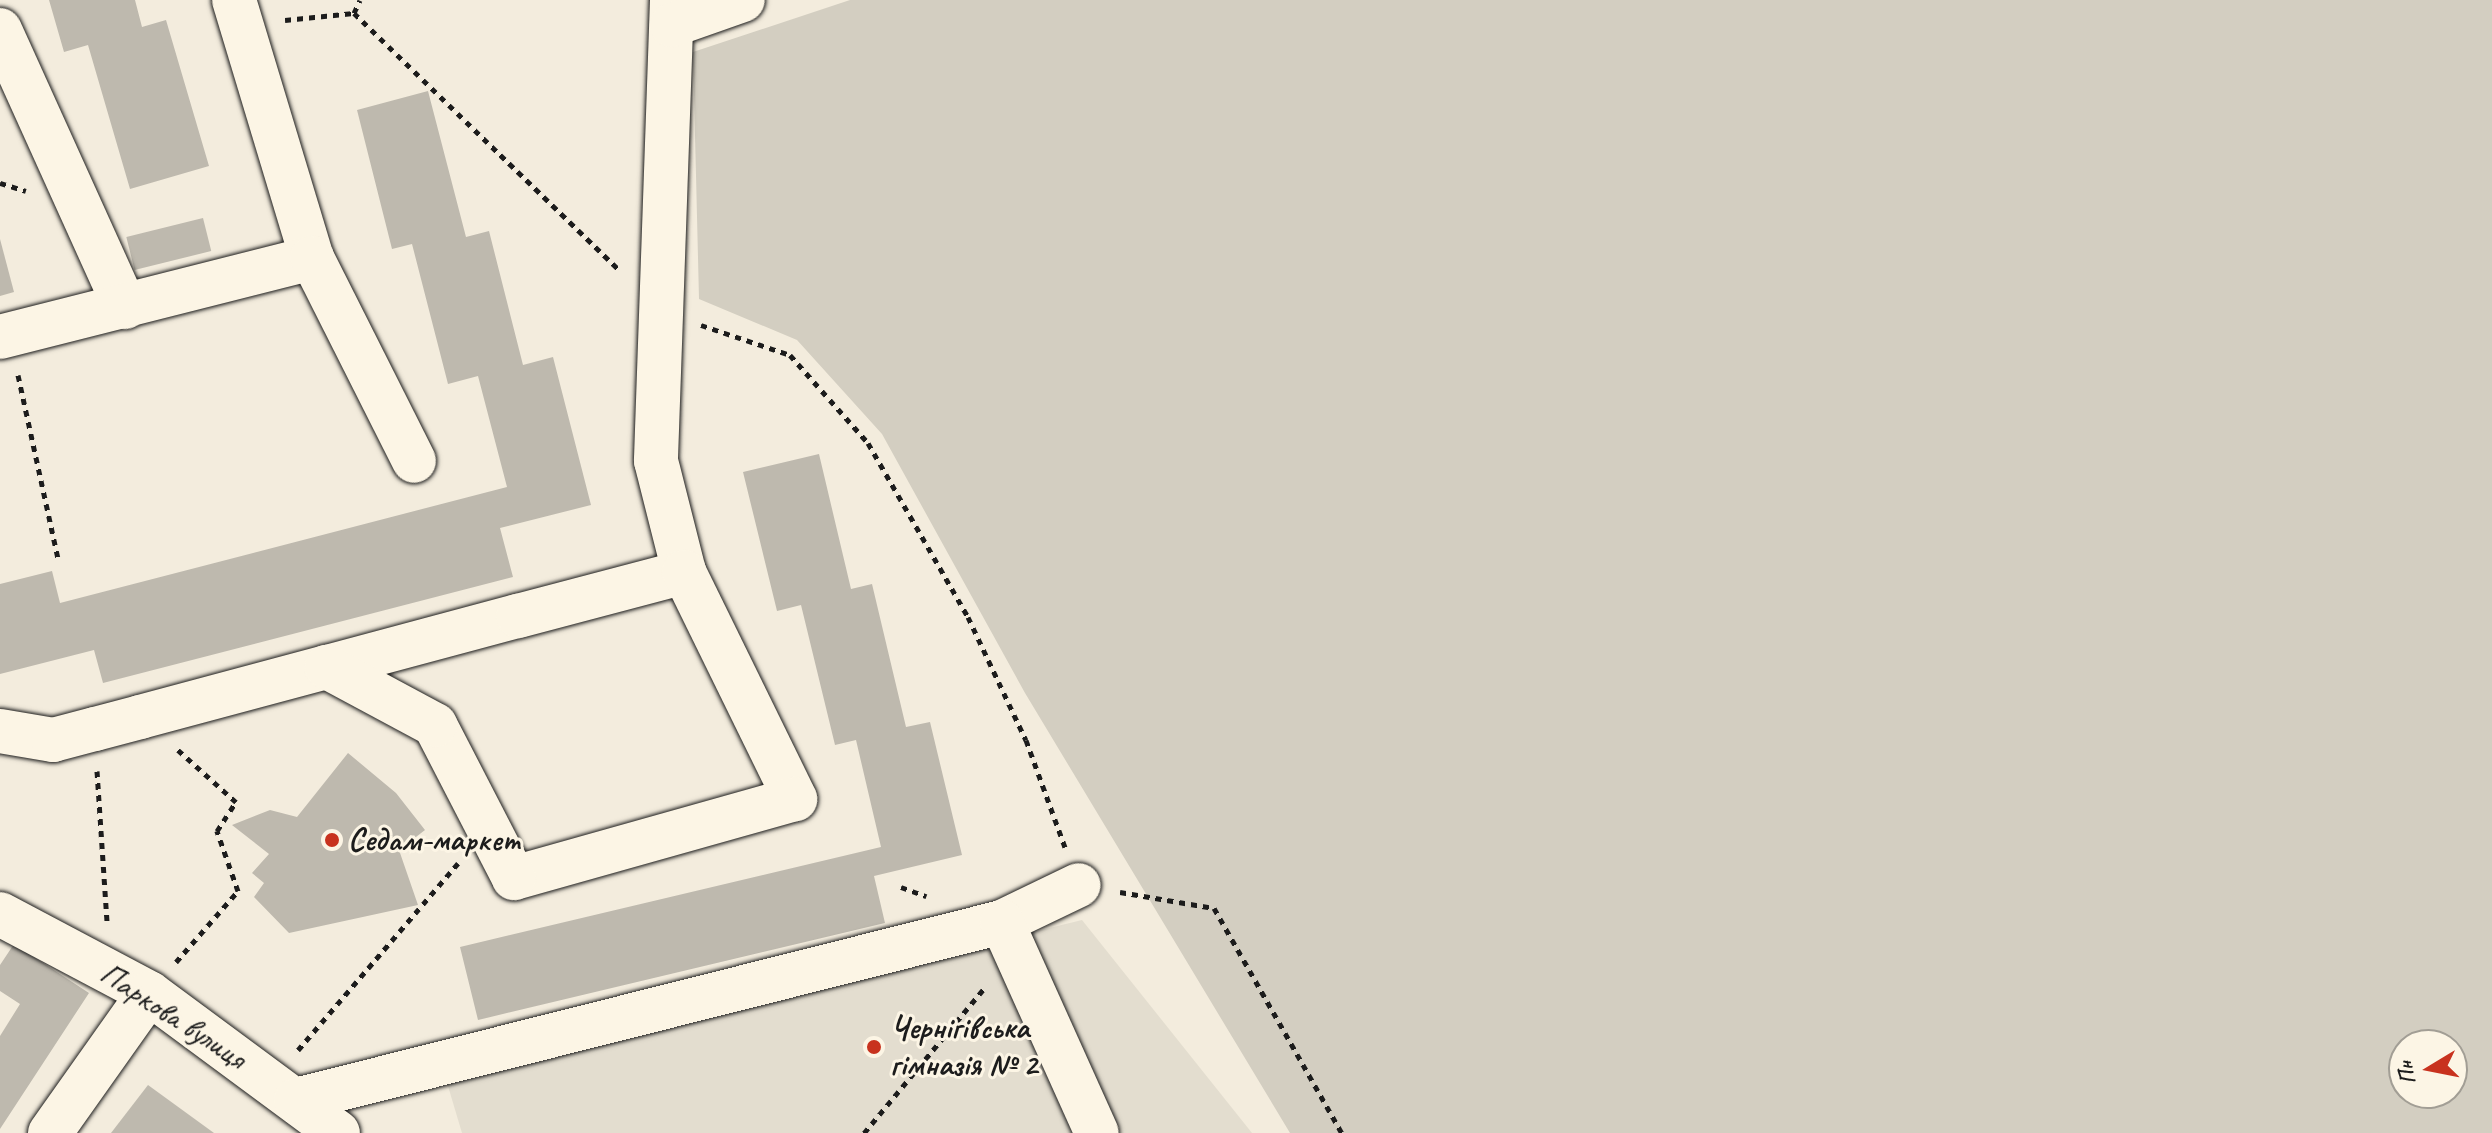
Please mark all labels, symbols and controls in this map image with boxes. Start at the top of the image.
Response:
place label: Седам-маркет [348,821,519,859]
marker: Седам-маркет [323,831,341,849]
street label: Паркова вулиця [93,954,253,1078]
place label: Чернігівська гімназія № 2 [890,1010,1037,1085]
north arrow [2388,1029,2468,1109]
marker: Чернігівська гімназія № 2 [865,1038,883,1056]
text: Пн [2391,1059,2422,1087]

